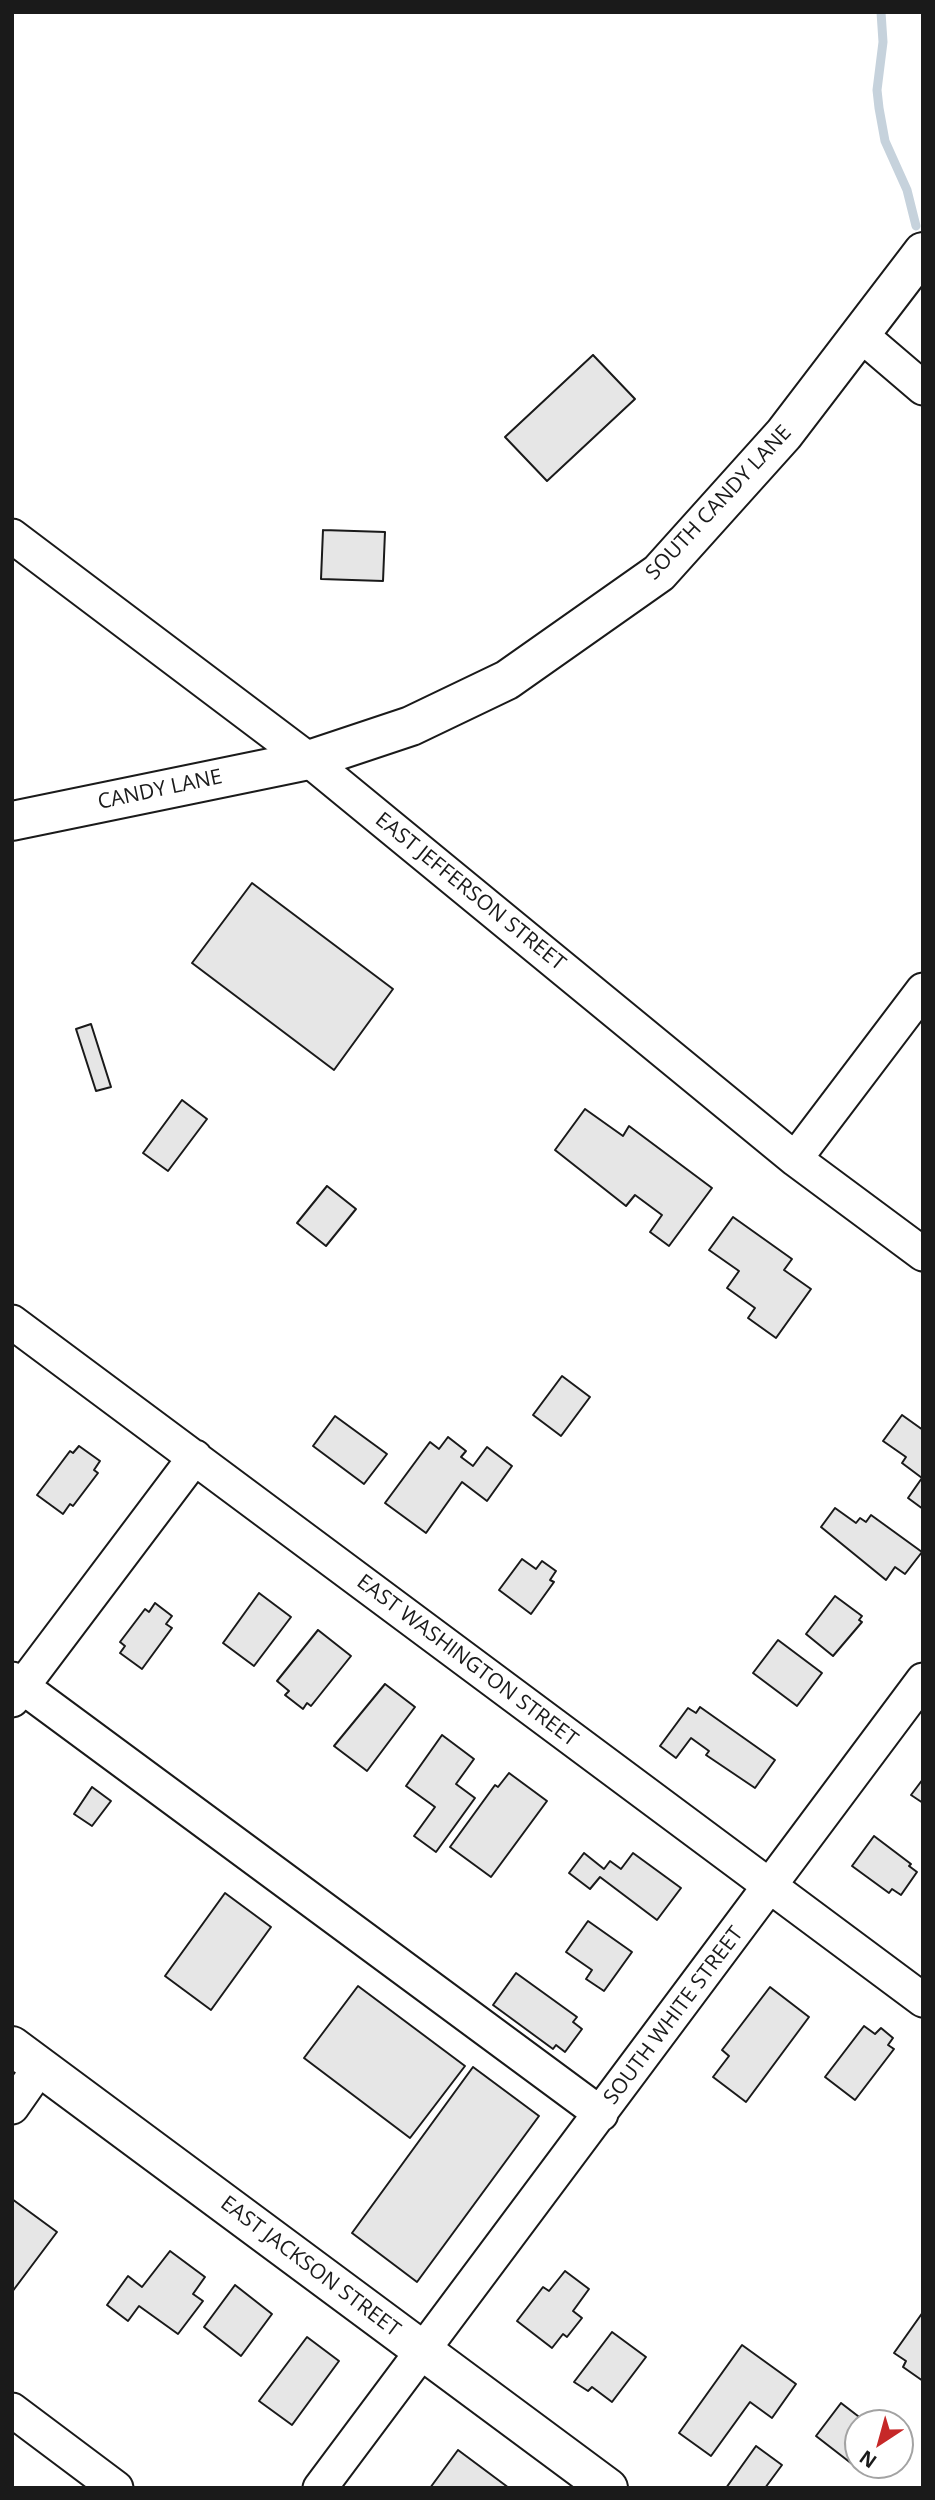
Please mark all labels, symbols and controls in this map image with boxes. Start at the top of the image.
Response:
street label: SOUTH CANDY LANE [641,420,797,586]
street label: CANDY LANE [96,765,224,815]
street label: EAST JEFFERSON STREET [370,808,570,976]
street label: EAST WASHINGTON STREET [352,1570,582,1752]
street label: SOUTH WHITE STREET [599,1922,749,2110]
street label: EAST JACKSON STREET [215,2191,405,2343]
north arrow [844,2409,914,2479]
text: N [854,2444,882,2474]

